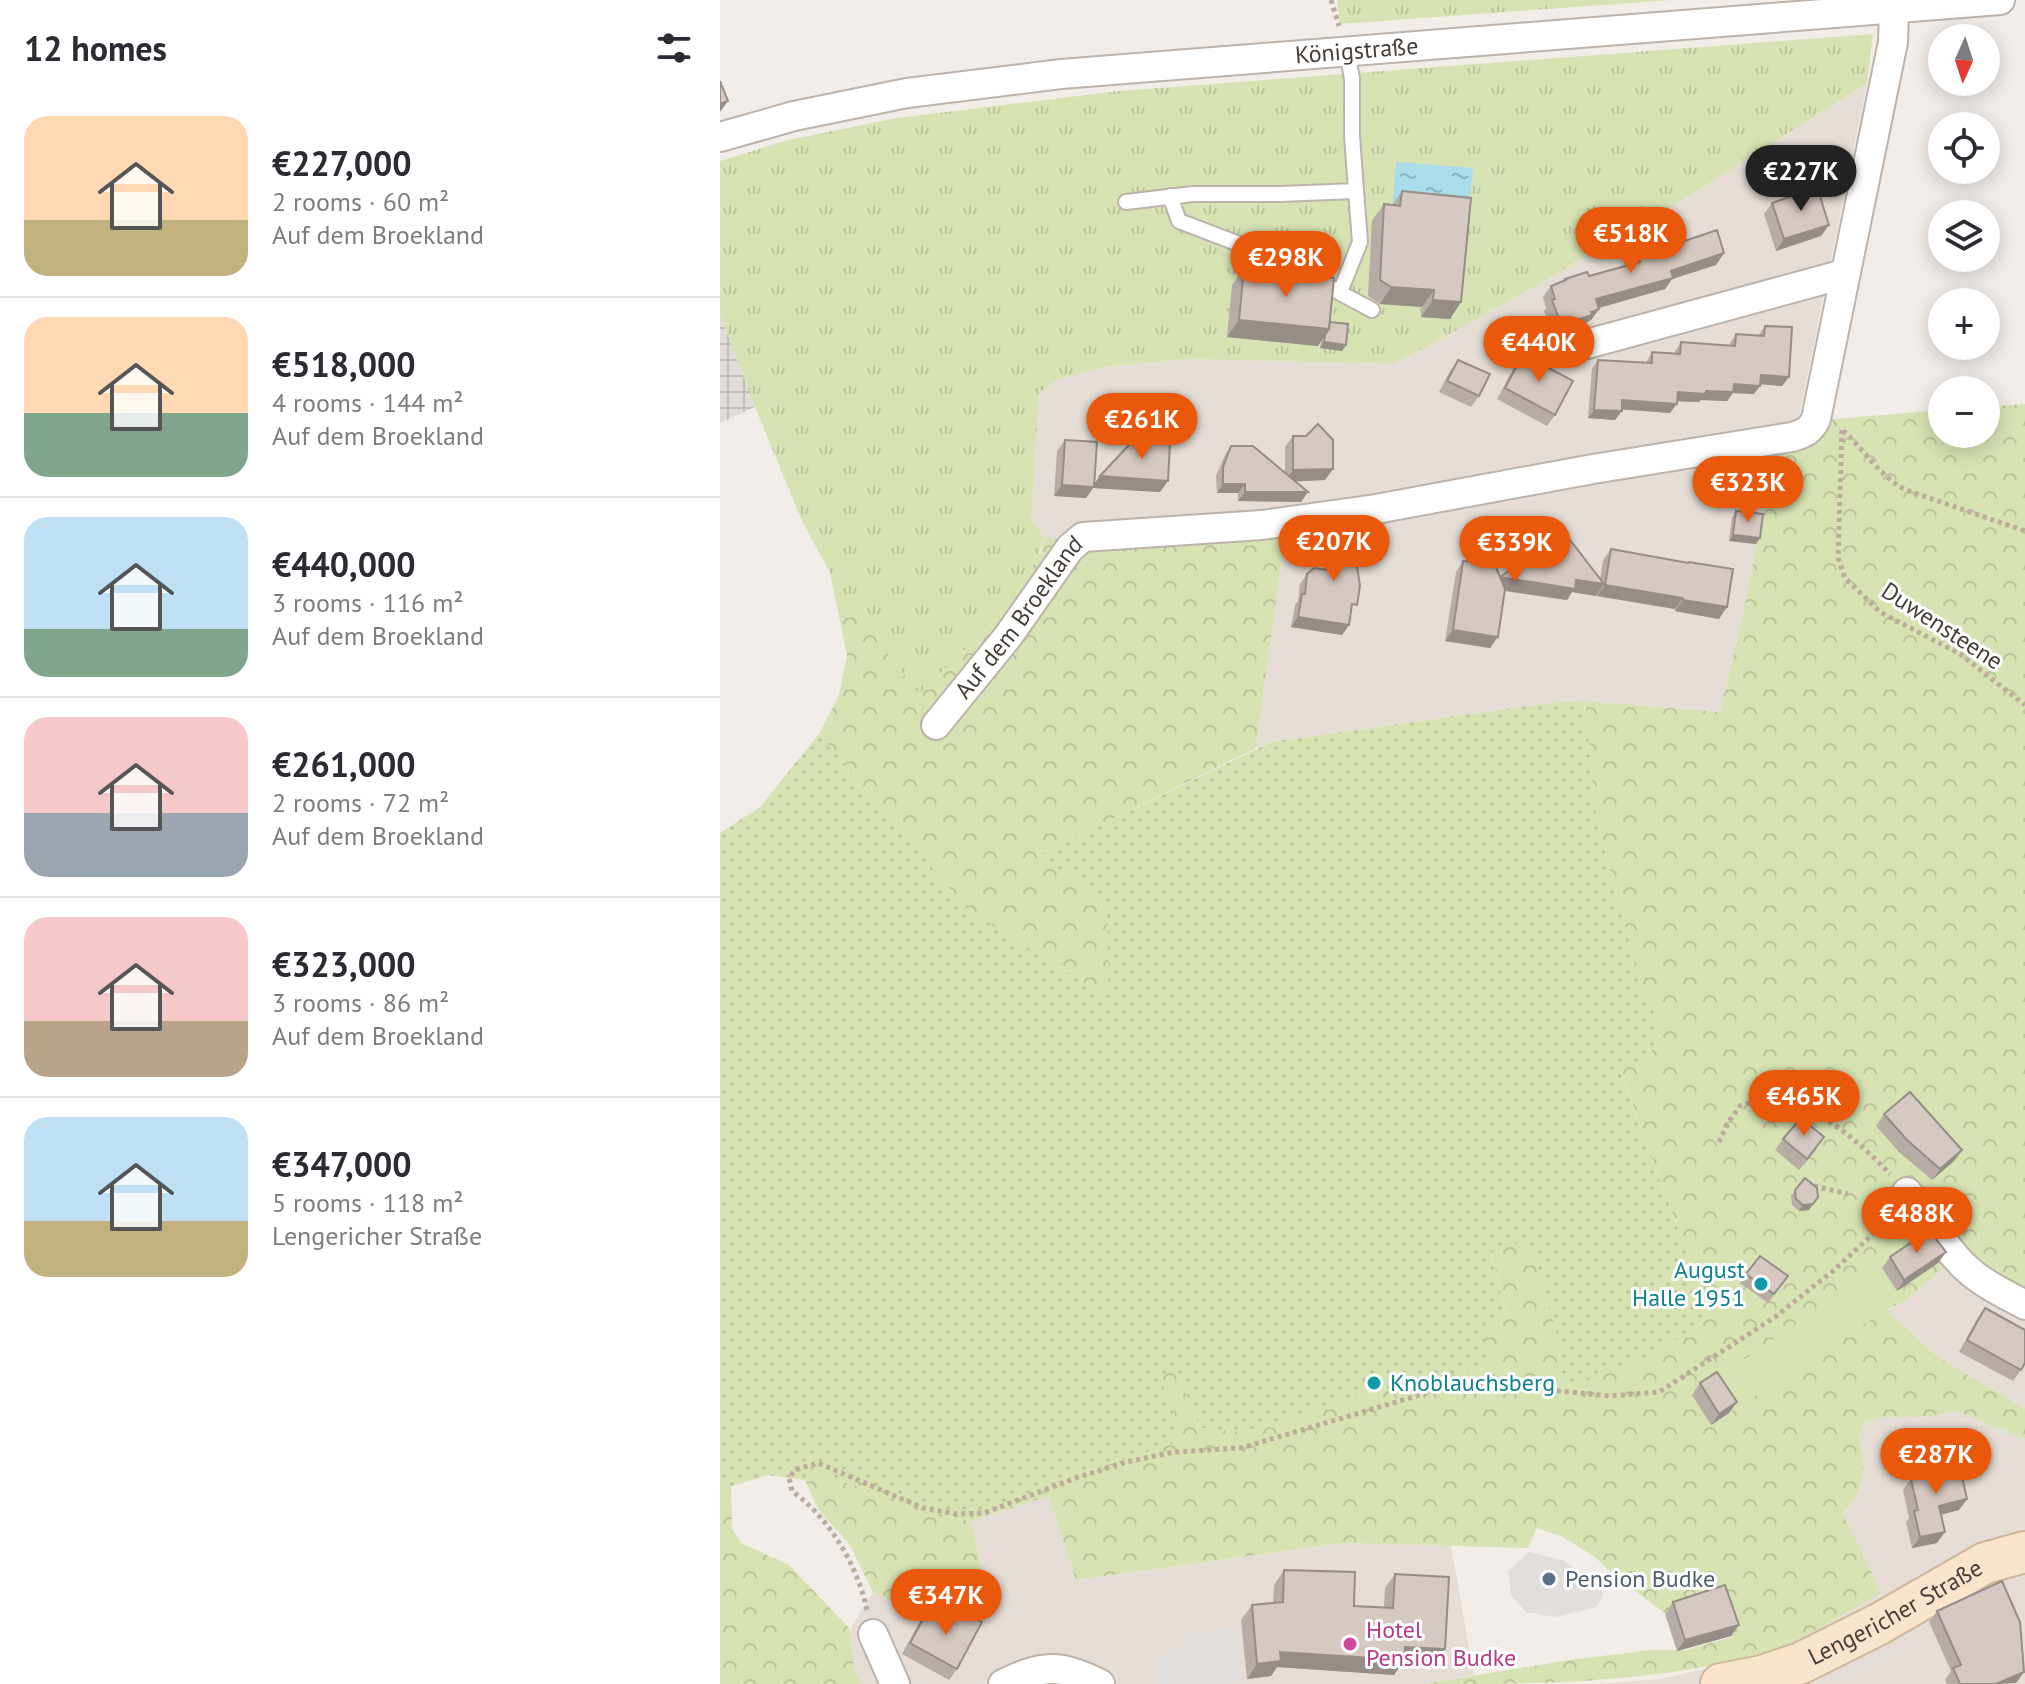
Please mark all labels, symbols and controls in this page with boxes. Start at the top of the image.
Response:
north arrow [1928,24,2000,96]
map controls [1928,24,2000,448]
text: 12 homes [24,26,167,70]
icon: filters [652,26,696,70]
street label: Königstraße [1294,30,1419,71]
button: locate [1928,112,2000,184]
text: €227,000 [272,141,411,185]
pin: €227K [1745,145,1857,213]
icon: home [88,148,184,244]
text: €227K [1763,154,1839,187]
text: 2 rooms · 60 m² [272,185,449,218]
button: layers [1928,200,2000,272]
pin: €518K [1575,207,1687,275]
text: €518K [1593,216,1669,249]
text: Auf dem Broekland [272,218,484,251]
pin: €298K [1230,231,1342,299]
text: €298K [1248,240,1324,273]
button: + [1928,288,2000,360]
pin: €440K [1483,316,1595,384]
text: €440K [1501,325,1577,358]
text: €518,000 [272,342,416,386]
icon: home [88,349,184,445]
button: − [1928,376,2000,448]
text: 4 rooms · 144 m² [272,386,464,419]
pin: €261K [1086,393,1198,461]
text: €261K [1104,402,1180,435]
text: Auf dem Broekland [272,419,484,452]
pin: €323K [1692,456,1804,524]
text: €323K [1710,465,1786,498]
pin: €207K [1278,515,1390,583]
pin: €339K [1459,516,1571,584]
text: €207K [1296,524,1372,557]
text: €339K [1477,525,1553,558]
street label: Auf dem Broekland [948,528,1089,705]
text: €440,000 [272,542,416,586]
icon: home [88,549,184,645]
street label: Duwensteene [1876,575,2009,676]
text: 3 rooms · 116 m² [272,586,464,619]
text: Auf dem Broekland [272,619,484,652]
text: €261,000 [272,742,416,786]
icon: home [88,749,184,845]
text: 2 rooms · 72 m² [272,786,449,819]
text: Auf dem Broekland [272,819,484,852]
text: €323,000 [272,942,416,986]
icon: home [88,949,184,1045]
text: 3 rooms · 86 m² [272,986,449,1019]
text: Auf dem Broekland [272,1019,484,1052]
pin: €465K [1748,1070,1860,1138]
text: €465K [1766,1079,1842,1112]
text: €347,000 [272,1142,411,1186]
icon: home [88,1149,184,1245]
text: 5 rooms · 118 m² [272,1186,464,1219]
pin: €488K [1861,1187,1973,1255]
text: €488K [1879,1196,1955,1229]
text: Lengericher Straße [272,1219,482,1252]
place label: August Halle 1951 [1632,1254,1745,1313]
marker: August Halle 1951 [1752,1275,1770,1293]
place label: Knoblauchsberg [1390,1367,1555,1398]
marker: Knoblauchsberg [1365,1374,1383,1392]
pin: €287K [1880,1428,1992,1496]
text: €287K [1898,1437,1974,1470]
street label: Lengericher Straße [1803,1552,1988,1672]
place label: Pension Budke [1565,1563,1715,1594]
pin: €347K [890,1569,1002,1637]
marker: Pension Budke [1540,1570,1558,1588]
text: €347K [908,1578,984,1611]
place label: Hotel Pension Budke [1366,1614,1516,1673]
marker: Hotel Pension Budke [1341,1635,1359,1653]

